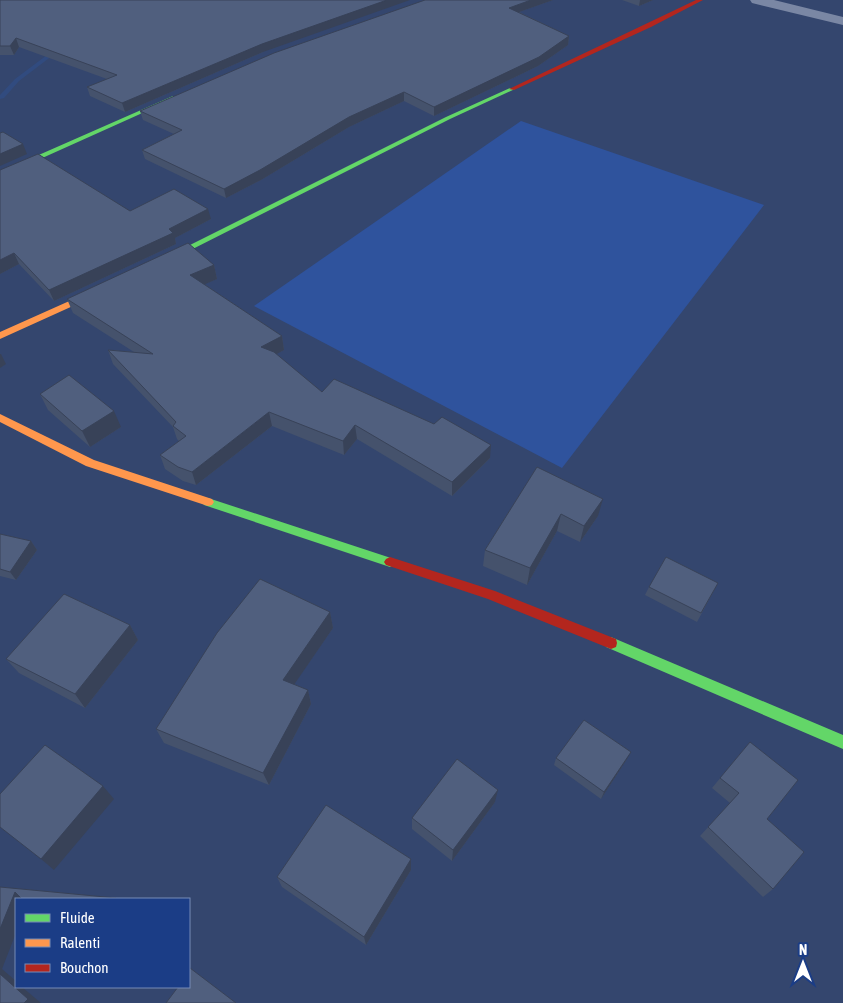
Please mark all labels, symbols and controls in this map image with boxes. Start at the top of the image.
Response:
legend [15,898,190,988]
text: Fluide [60,909,95,926]
text: Ralenti [60,934,100,951]
north arrow [778,938,828,988]
text: N [799,942,807,958]
text: Bouchon [60,959,109,976]

